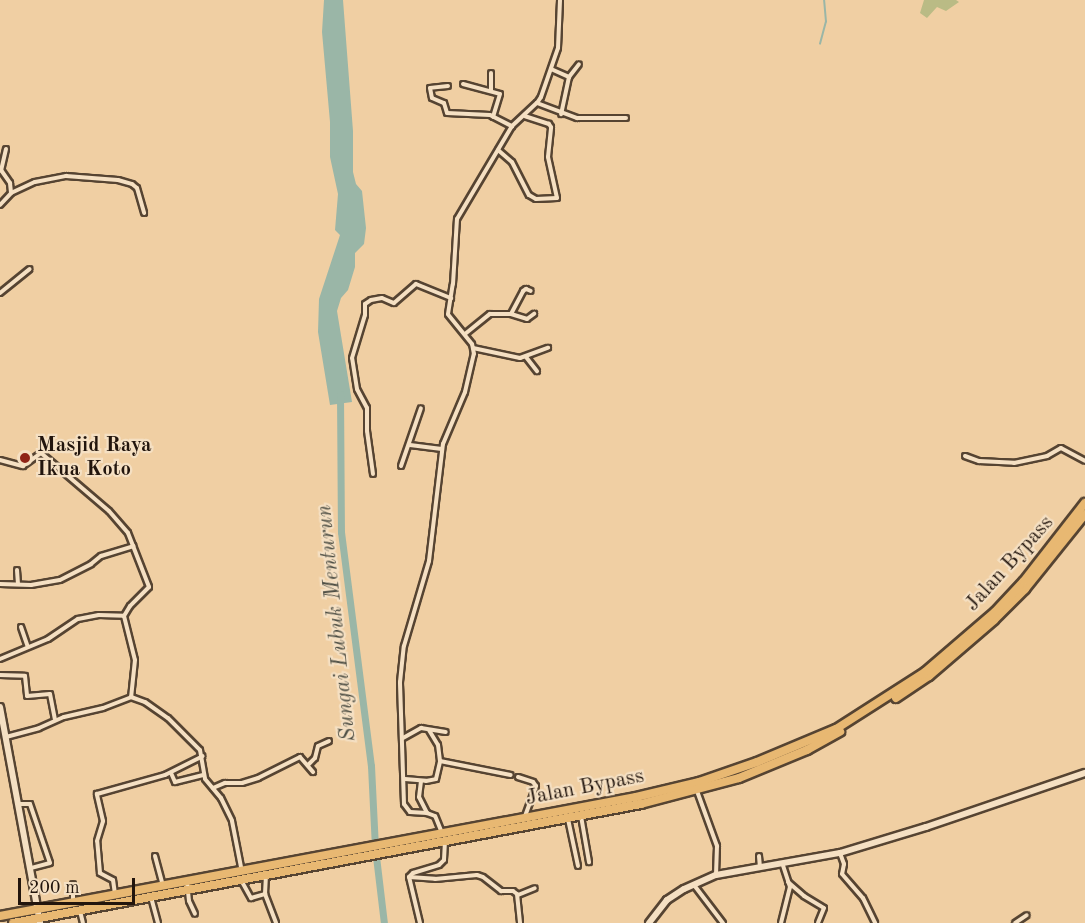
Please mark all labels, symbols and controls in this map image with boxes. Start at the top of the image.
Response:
place label: Masjid Raya Ikua Koto [37,433,152,483]
marker: Masjid Raya Ikua Koto [18,451,32,465]
water label: Sungai Lubuk Menturun [311,503,363,743]
street label: Jalan Bypass [960,511,1060,617]
street label: Jalan Bypass [524,764,646,812]
scale bar [21,866,138,904]
text: 200 m [29,879,80,897]

